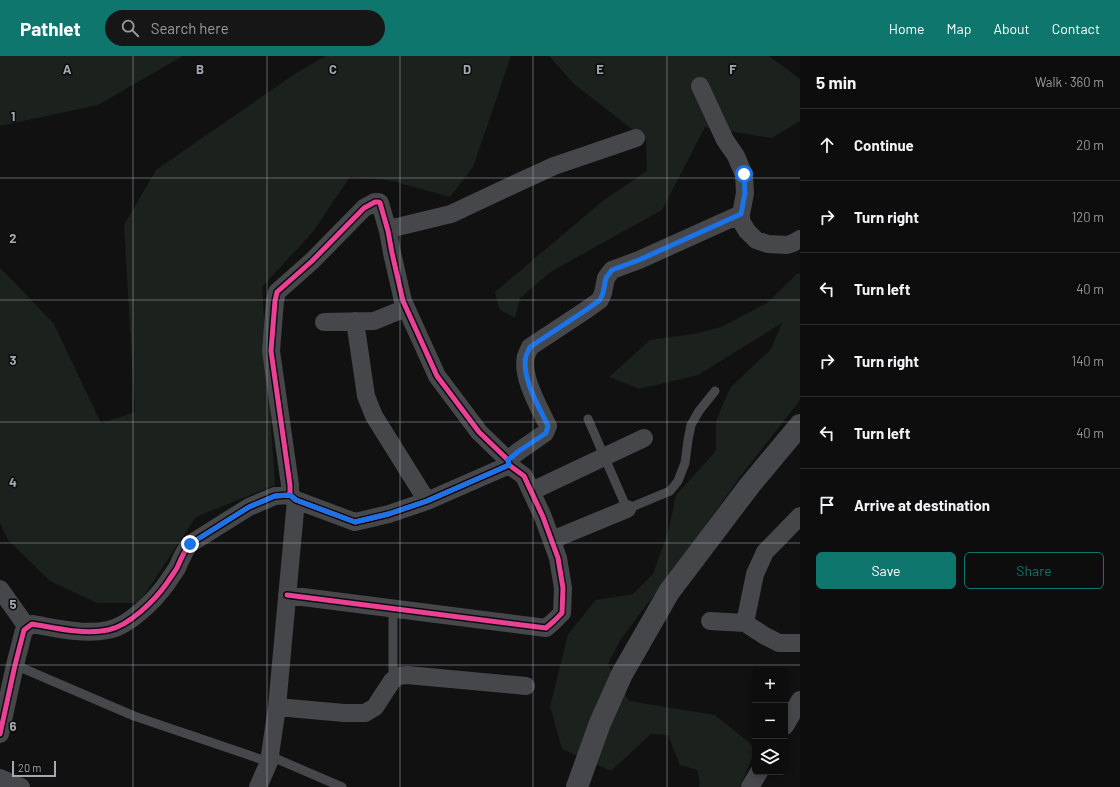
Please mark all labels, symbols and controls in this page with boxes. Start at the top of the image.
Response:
search box [105,10,385,46]
text: Pathlet [20,17,81,40]
icon: search [119,17,141,39]
text: Search here [151,19,229,37]
text: Home [889,20,925,37]
text: Map [947,20,971,37]
text: About [993,20,1030,37]
text: Contact [1052,20,1100,37]
text: A [63,61,72,77]
text: B [196,61,204,77]
text: C [329,61,337,77]
text: D [463,61,471,77]
text: E [596,61,604,77]
text: F [729,61,737,77]
text: 5 min [816,72,856,92]
text: Walk · 360 m [1035,74,1104,90]
text: 1 [11,108,15,124]
icon: ahead [816,134,838,156]
text: Continue [854,136,914,154]
text: 20 m [1076,137,1104,153]
route start [735,165,753,183]
icon: right [816,206,838,228]
text: Turn right [854,208,919,226]
text: 120 m [1072,209,1104,225]
text: 2 [9,230,17,246]
icon: left [816,278,838,300]
text: Turn left [854,280,910,298]
text: 40 m [1076,281,1104,297]
icon: right [816,350,838,372]
text: 3 [9,352,17,368]
text: Turn right [854,352,919,370]
text: 140 m [1072,353,1104,369]
icon: left [816,422,838,444]
text: Turn left [854,424,910,442]
text: 40 m [1076,425,1104,441]
text: 4 [9,474,17,490]
icon: arrive [816,494,838,516]
text: Arrive at destination [854,496,990,514]
route end [181,535,199,553]
button: Save [816,552,956,589]
button: Share [964,552,1104,589]
text: 5 [9,596,17,612]
map controls [752,667,788,775]
button: + [752,667,788,703]
button: − [752,703,788,739]
text: 6 [10,718,17,734]
button: layers [752,739,788,775]
scale bar [12,759,56,778]
text: 20 m [18,761,41,774]

